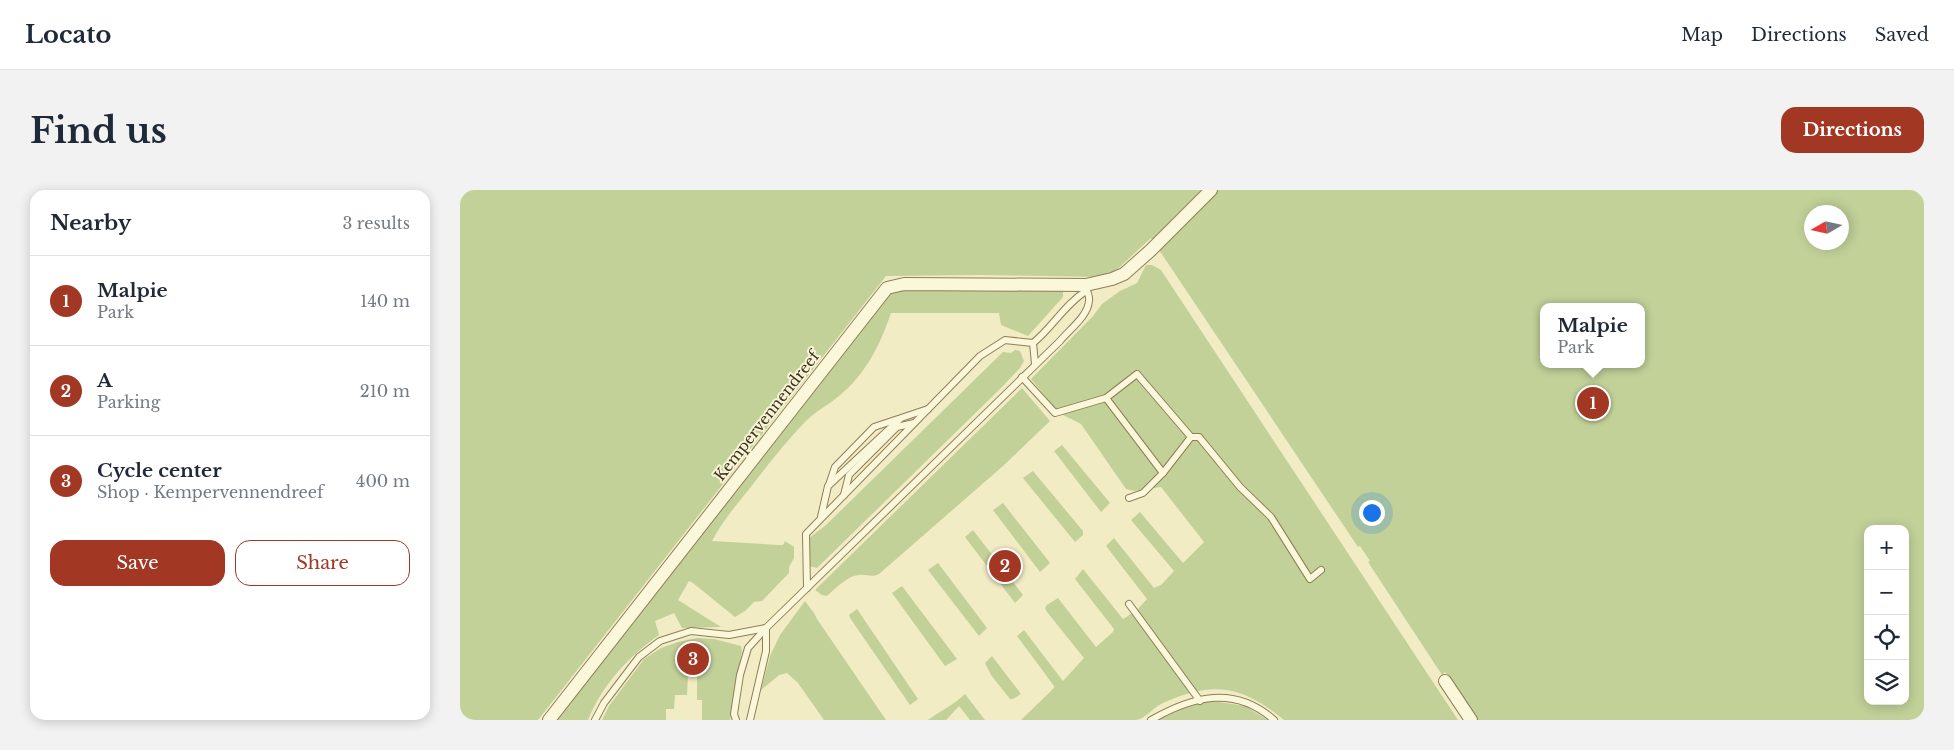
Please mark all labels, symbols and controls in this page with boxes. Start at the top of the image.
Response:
text: Locato [25,20,111,49]
text: Map [1681,24,1723,46]
text: Directions [1751,24,1847,46]
text: Saved [1875,24,1929,46]
button: Directions [1781,107,1924,153]
text: Find us [30,109,167,152]
north arrow [1804,205,1849,250]
text: Nearby [50,210,131,236]
text: 3 results [342,213,410,233]
text: Malpie [97,279,168,302]
text: 1 [63,291,69,311]
text: 140 m [360,291,410,311]
text: Park [97,302,134,322]
popup [1540,303,1645,368]
text: Malpie [1557,314,1628,337]
text: Park [1557,337,1594,357]
street label: Kempervennendreef [710,346,824,484]
text: A [97,369,112,392]
text: 2 [61,381,71,401]
text: 210 m [360,381,410,401]
pin: 1 [1577,384,1609,422]
text: Parking [97,392,160,412]
text: Cycle center [97,459,222,482]
text: 3 [61,471,71,491]
text: 400 m [356,471,410,491]
text: Shop · Kempervennendreef [97,482,324,502]
your location [1359,500,1385,526]
map controls [1864,525,1909,705]
button: + [1864,525,1909,570]
button: Save [50,540,225,586]
button: Share [235,540,410,586]
pin: 2 [989,547,1021,585]
button: − [1864,570,1909,615]
button: locate [1864,615,1909,660]
pin: 3 [677,640,709,678]
button: layers [1864,660,1909,705]

